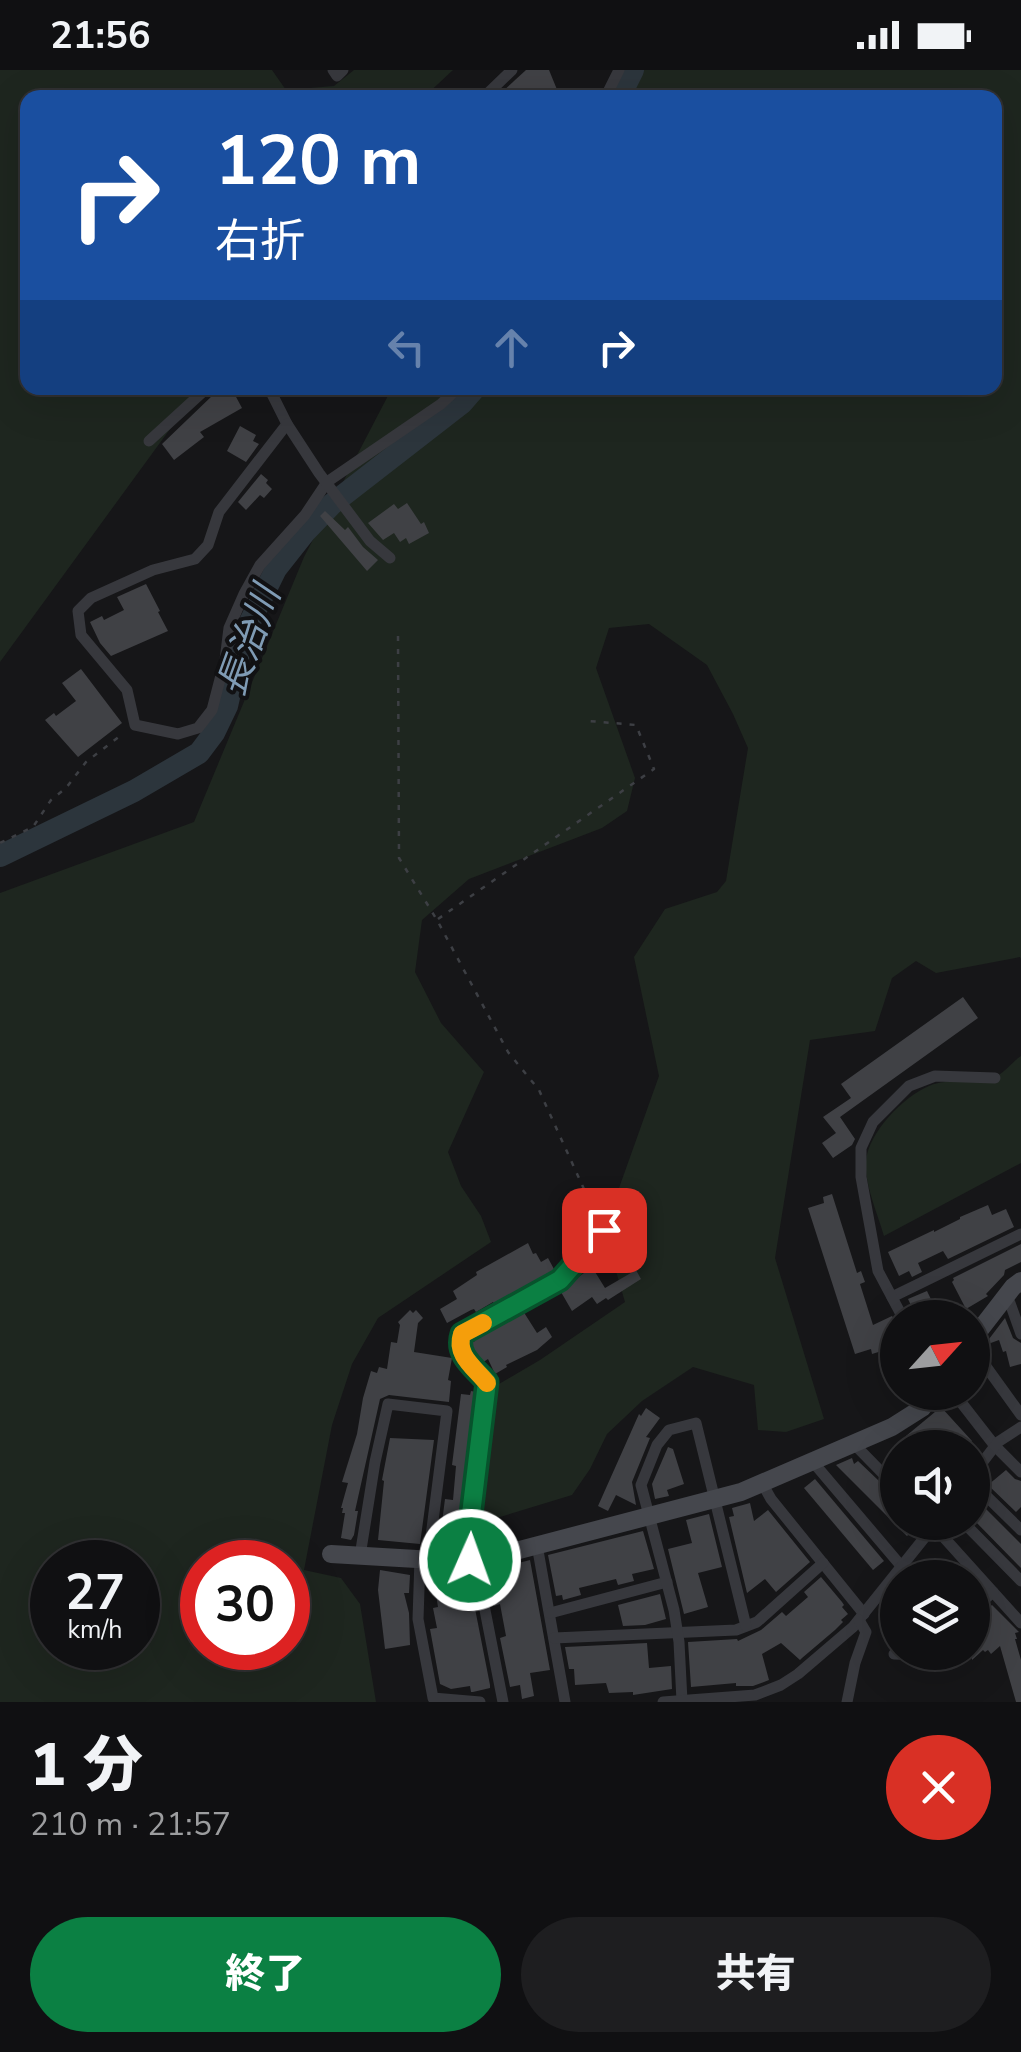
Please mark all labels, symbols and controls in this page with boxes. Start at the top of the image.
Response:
text: 21:56 [50,10,151,61]
text: 120 m [215,113,421,209]
icon: right [50,130,180,260]
text: 右折 [215,211,305,272]
icon: left [379,320,434,375]
icon: ahead [484,320,539,375]
icon: right [589,320,644,375]
water label: 長治川 [206,575,294,703]
pin [562,1188,647,1273]
icon: arrive [577,1203,632,1258]
north arrow [880,1300,990,1410]
map controls [880,1300,990,1670]
button: sound [880,1430,990,1540]
position arrow [418,1508,522,1612]
speed limit sign: 30 [180,1540,310,1670]
text: 27 [65,1558,125,1627]
button: layers [880,1560,990,1670]
text: km/h [67,1613,123,1647]
text: 1 分 [30,1724,143,1806]
button: close [886,1735,991,1840]
text: 210 m · 21:57 [30,1803,231,1846]
button: 終了 [30,1917,501,2032]
button: 共有 [521,1917,991,2032]

